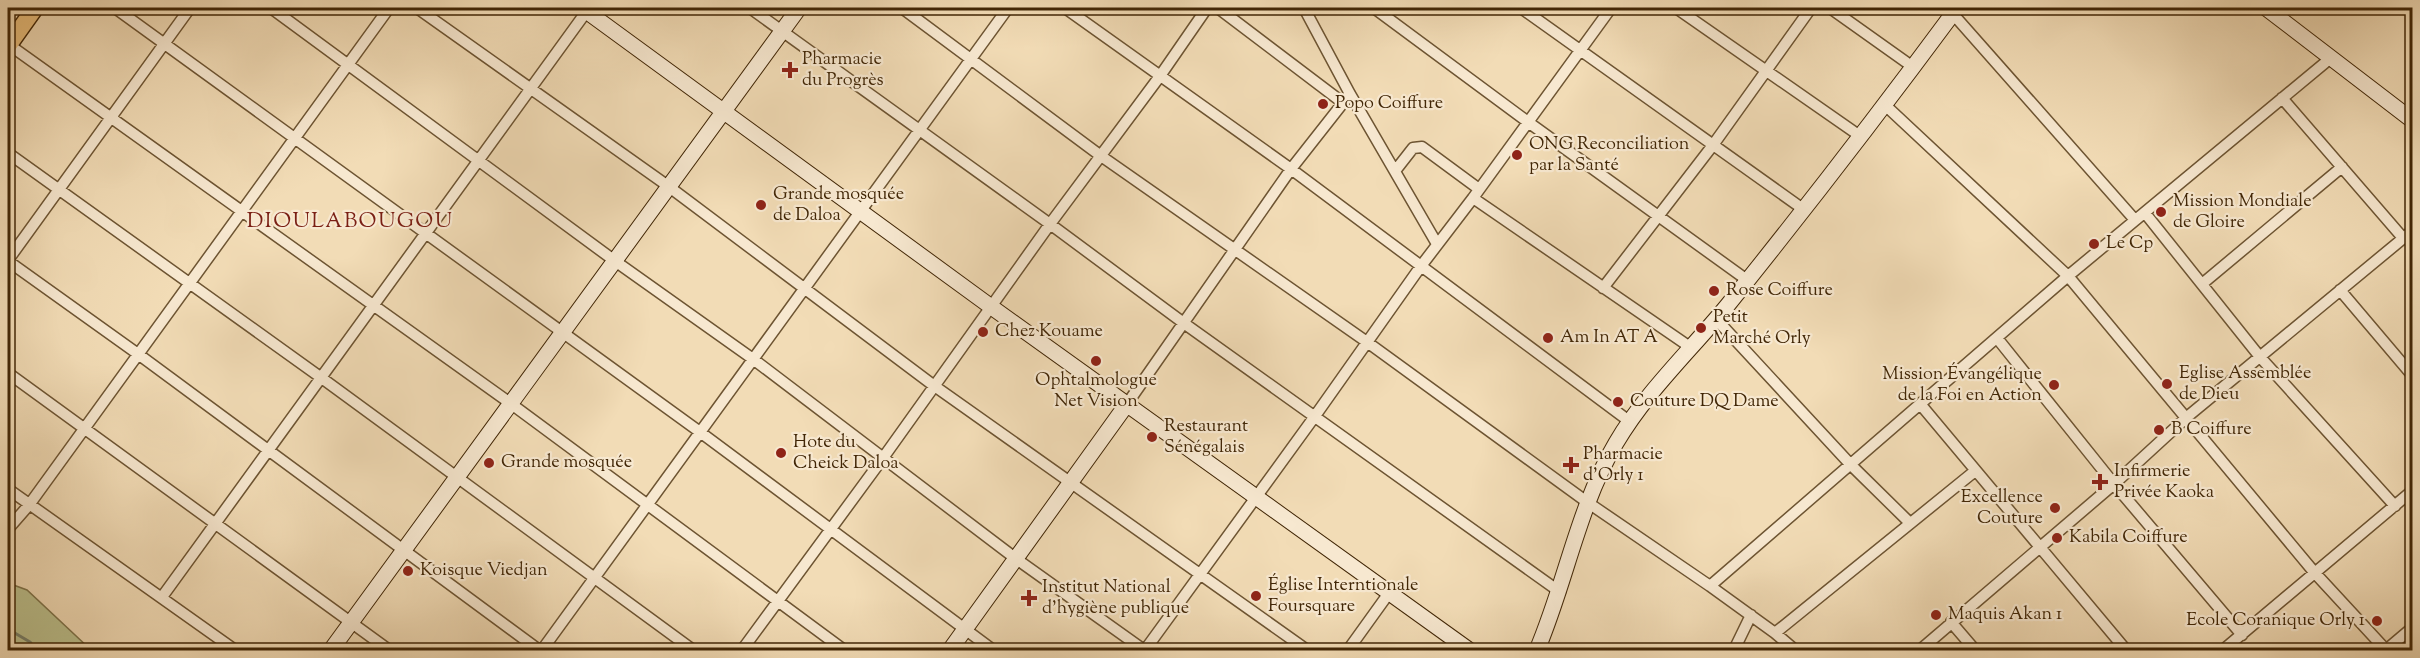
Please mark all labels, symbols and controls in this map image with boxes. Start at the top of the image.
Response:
place label: Pharmacie du Progrès [802,47,884,94]
marker: Pharmacie du Progrès [783,63,797,77]
place label: Popo Coiffure [1335,91,1443,117]
marker: Popo Coiffure [1316,97,1330,111]
place label: ONG Reconciliation par la Santé [1529,132,1690,179]
marker: ONG Reconciliation par la Santé [1510,148,1524,162]
place label: Grande mosquée de Daloa [773,182,904,229]
place label: Mission Mondiale de Gloire [2173,189,2312,236]
marker: Grande mosquée de Daloa [754,198,768,212]
marker: Mission Mondiale de Gloire [2154,205,2168,219]
district label: DIOULABOUGOU [247,207,453,237]
place label: Le Cp [2106,231,2153,257]
marker: Le Cp [2087,237,2101,251]
place label: Rose Coiffure [1726,278,1833,304]
marker: Rose Coiffure [1707,284,1721,298]
place label: Petit Marché Orly [1713,305,1811,352]
place label: Chez Kouame [995,319,1103,345]
marker: Petit Marché Orly [1694,321,1708,335]
marker: Chez Kouame [976,325,990,339]
place label: Am In AT A [1560,325,1658,351]
marker: Am In AT A [1541,331,1555,345]
marker: Ophtalmologue Net Vision [1089,354,1103,368]
place label: Eglise Assemblée de Dieu [2179,361,2311,408]
place label: Mission Évangélique de la Foi en Action [1882,362,2042,409]
place label: Ophtalmologue Net Vision [1035,368,1157,415]
marker: Eglise Assemblée de Dieu [2160,377,2174,391]
marker: Mission Évangélique de la Foi en Action [2047,378,2061,392]
place label: Couture DQ Dame [1630,389,1779,415]
marker: Couture DQ Dame [1611,395,1625,409]
place label: Restaurant Sénégalais [1164,414,1248,461]
place label: B Coiffure [2171,417,2252,443]
marker: B Coiffure [2152,423,2166,437]
place label: Hote du Cheick Daloa [793,430,899,477]
marker: Restaurant Sénégalais [1145,430,1159,444]
place label: Pharmacie d'Orly 1 [1583,442,1663,489]
marker: Hote du Cheick Daloa [774,446,788,460]
place label: Grande mosquée [501,450,632,476]
marker: Grande mosquée [482,456,496,470]
marker: Pharmacie d'Orly 1 [1564,458,1578,472]
place label: Infirmerie Privée Kaoka [2114,459,2214,506]
marker: Infirmerie Privée Kaoka [2091,473,2109,491]
place label: Excellence Couture [1961,485,2043,532]
marker: Excellence Couture [2048,501,2062,515]
place label: Kabila Coiffure [2069,525,2188,551]
marker: Kabila Coiffure [2050,531,2064,545]
place label: Koisque Viedjan [420,558,548,584]
marker: Koisque Viedjan [401,564,415,578]
place label: Église Interntionale Foursquare [1268,573,1418,620]
place label: Institut National d'hygiène publique [1042,575,1189,622]
marker: Institut National d'hygiène publique [1020,589,1038,607]
marker: Église Interntionale Foursquare [1249,589,1263,603]
place label: Maquis Akan 1 [1948,602,2062,628]
marker: Maquis Akan 1 [1929,608,1943,622]
place label: Ecole Coranique Orly 1 [2186,608,2365,634]
marker: Ecole Coranique Orly 1 [2370,614,2384,628]

